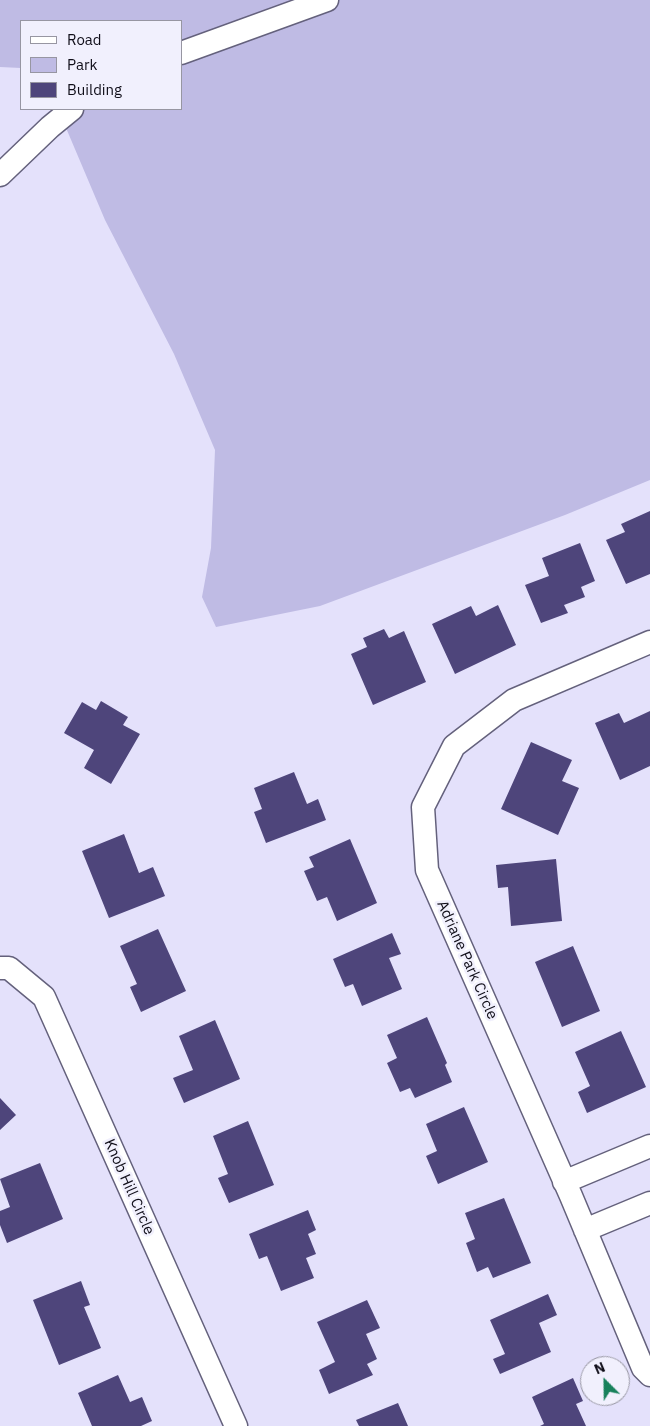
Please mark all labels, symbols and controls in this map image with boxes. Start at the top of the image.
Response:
legend [20,20,182,110]
text: Road [67,30,102,49]
text: Park [67,55,97,74]
text: Building [67,80,122,99]
street label: Adriane Park Circle [433,898,501,1022]
street label: Knob Hill Circle [100,1136,158,1238]
north arrow [580,1356,630,1406]
text: N [591,1358,608,1378]

